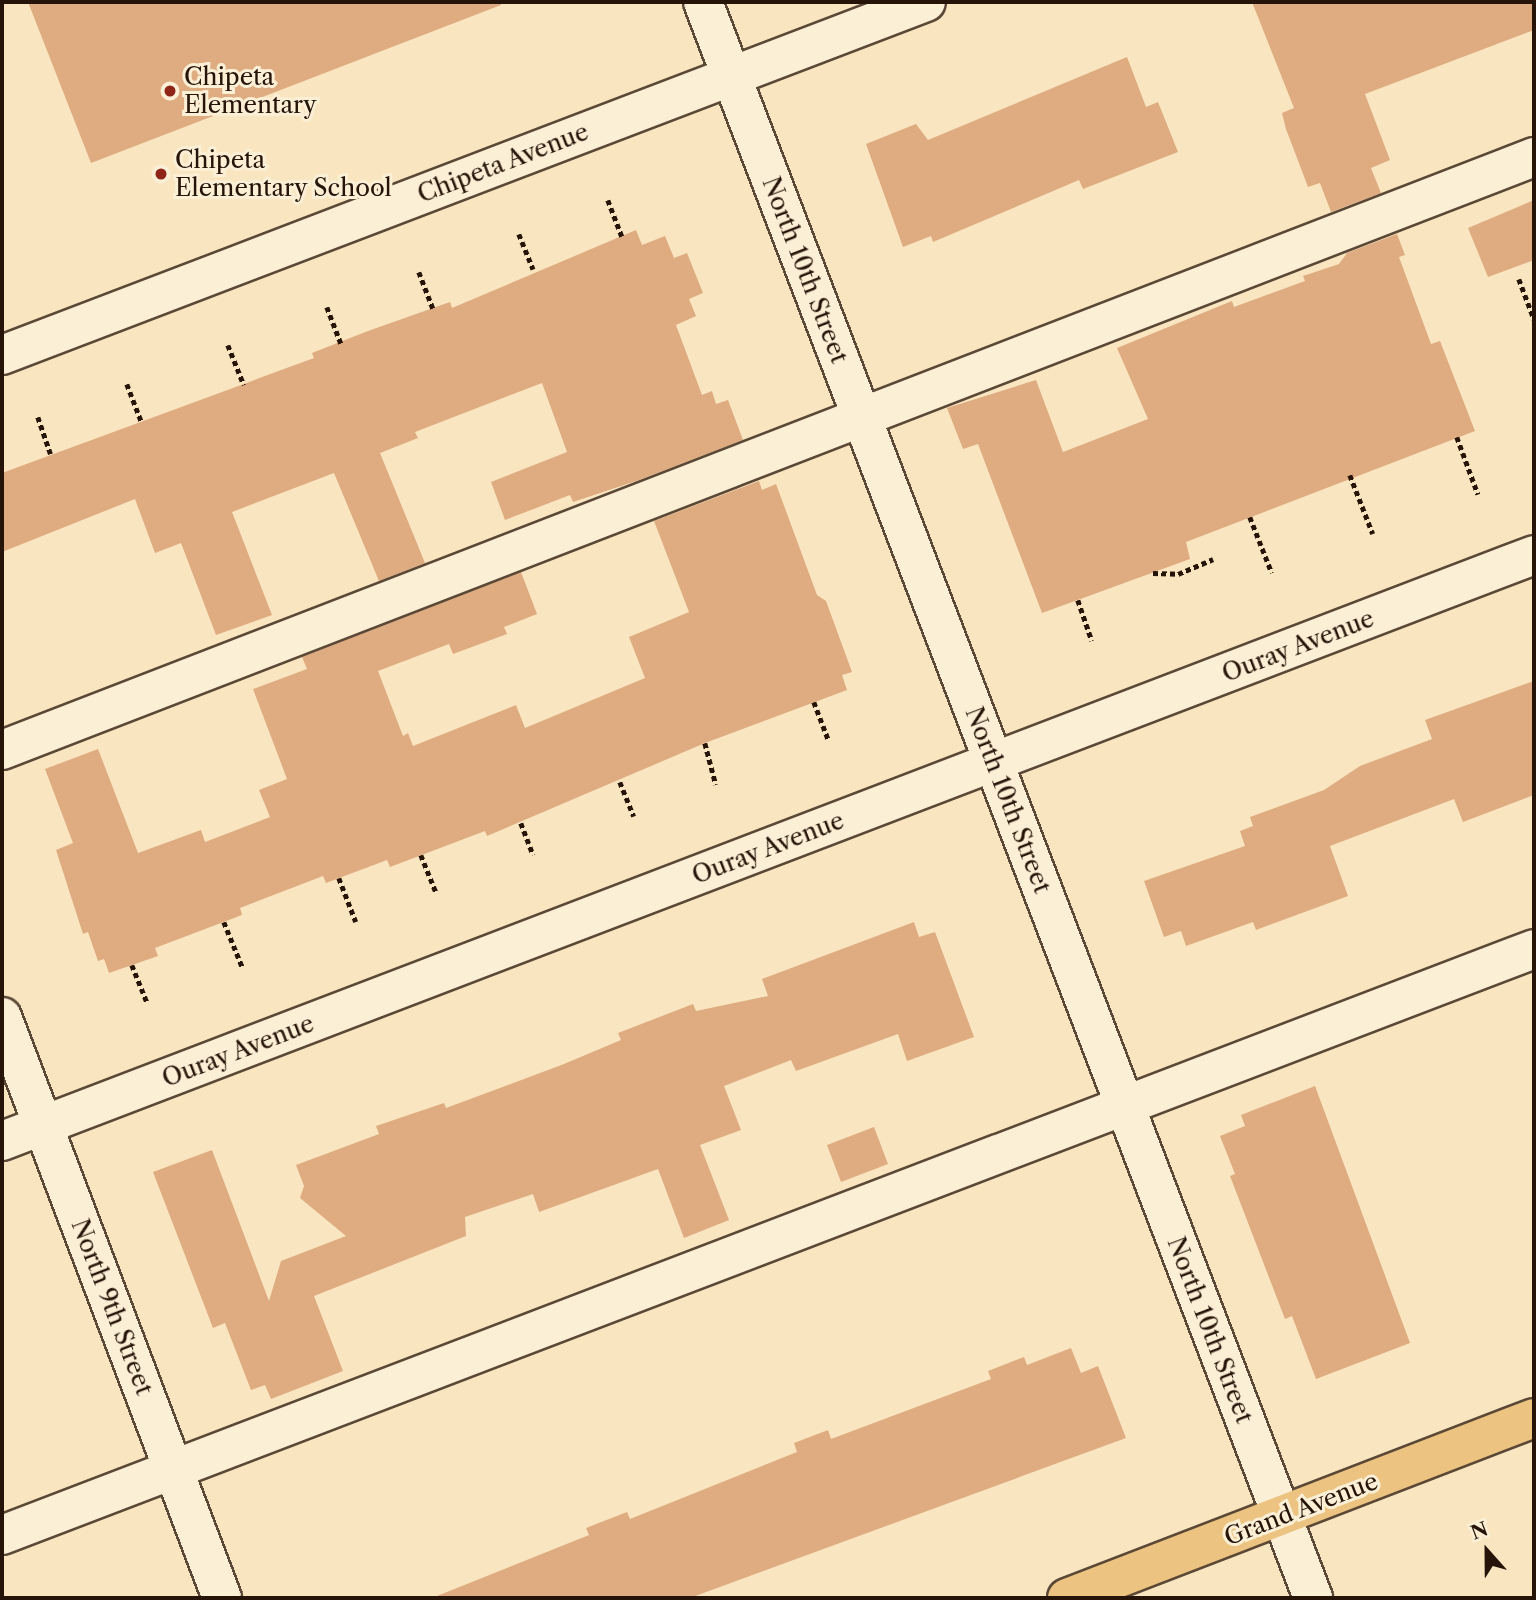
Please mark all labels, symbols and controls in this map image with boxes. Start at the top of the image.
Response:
place label: Chipeta Elementary [184,63,317,119]
marker: Chipeta Elementary [162,83,178,99]
street label: Chipeta Avenue [413,117,593,209]
place label: Chipeta Elementary School [175,146,392,202]
marker: Chipeta Elementary School [153,166,169,182]
street label: North 10th Street [756,173,854,367]
street label: Ouray Avenue [1217,604,1379,688]
street label: North 10th Street [959,703,1057,897]
street label: Ouray Avenue [687,806,849,890]
street label: Ouray Avenue [157,1009,319,1093]
street label: North 9th Street [65,1215,159,1399]
street label: North 10th Street [1161,1233,1259,1427]
street label: Grand Avenue [1220,1466,1382,1552]
north arrow [1452,1516,1522,1586]
text: N [1467,1517,1491,1545]

